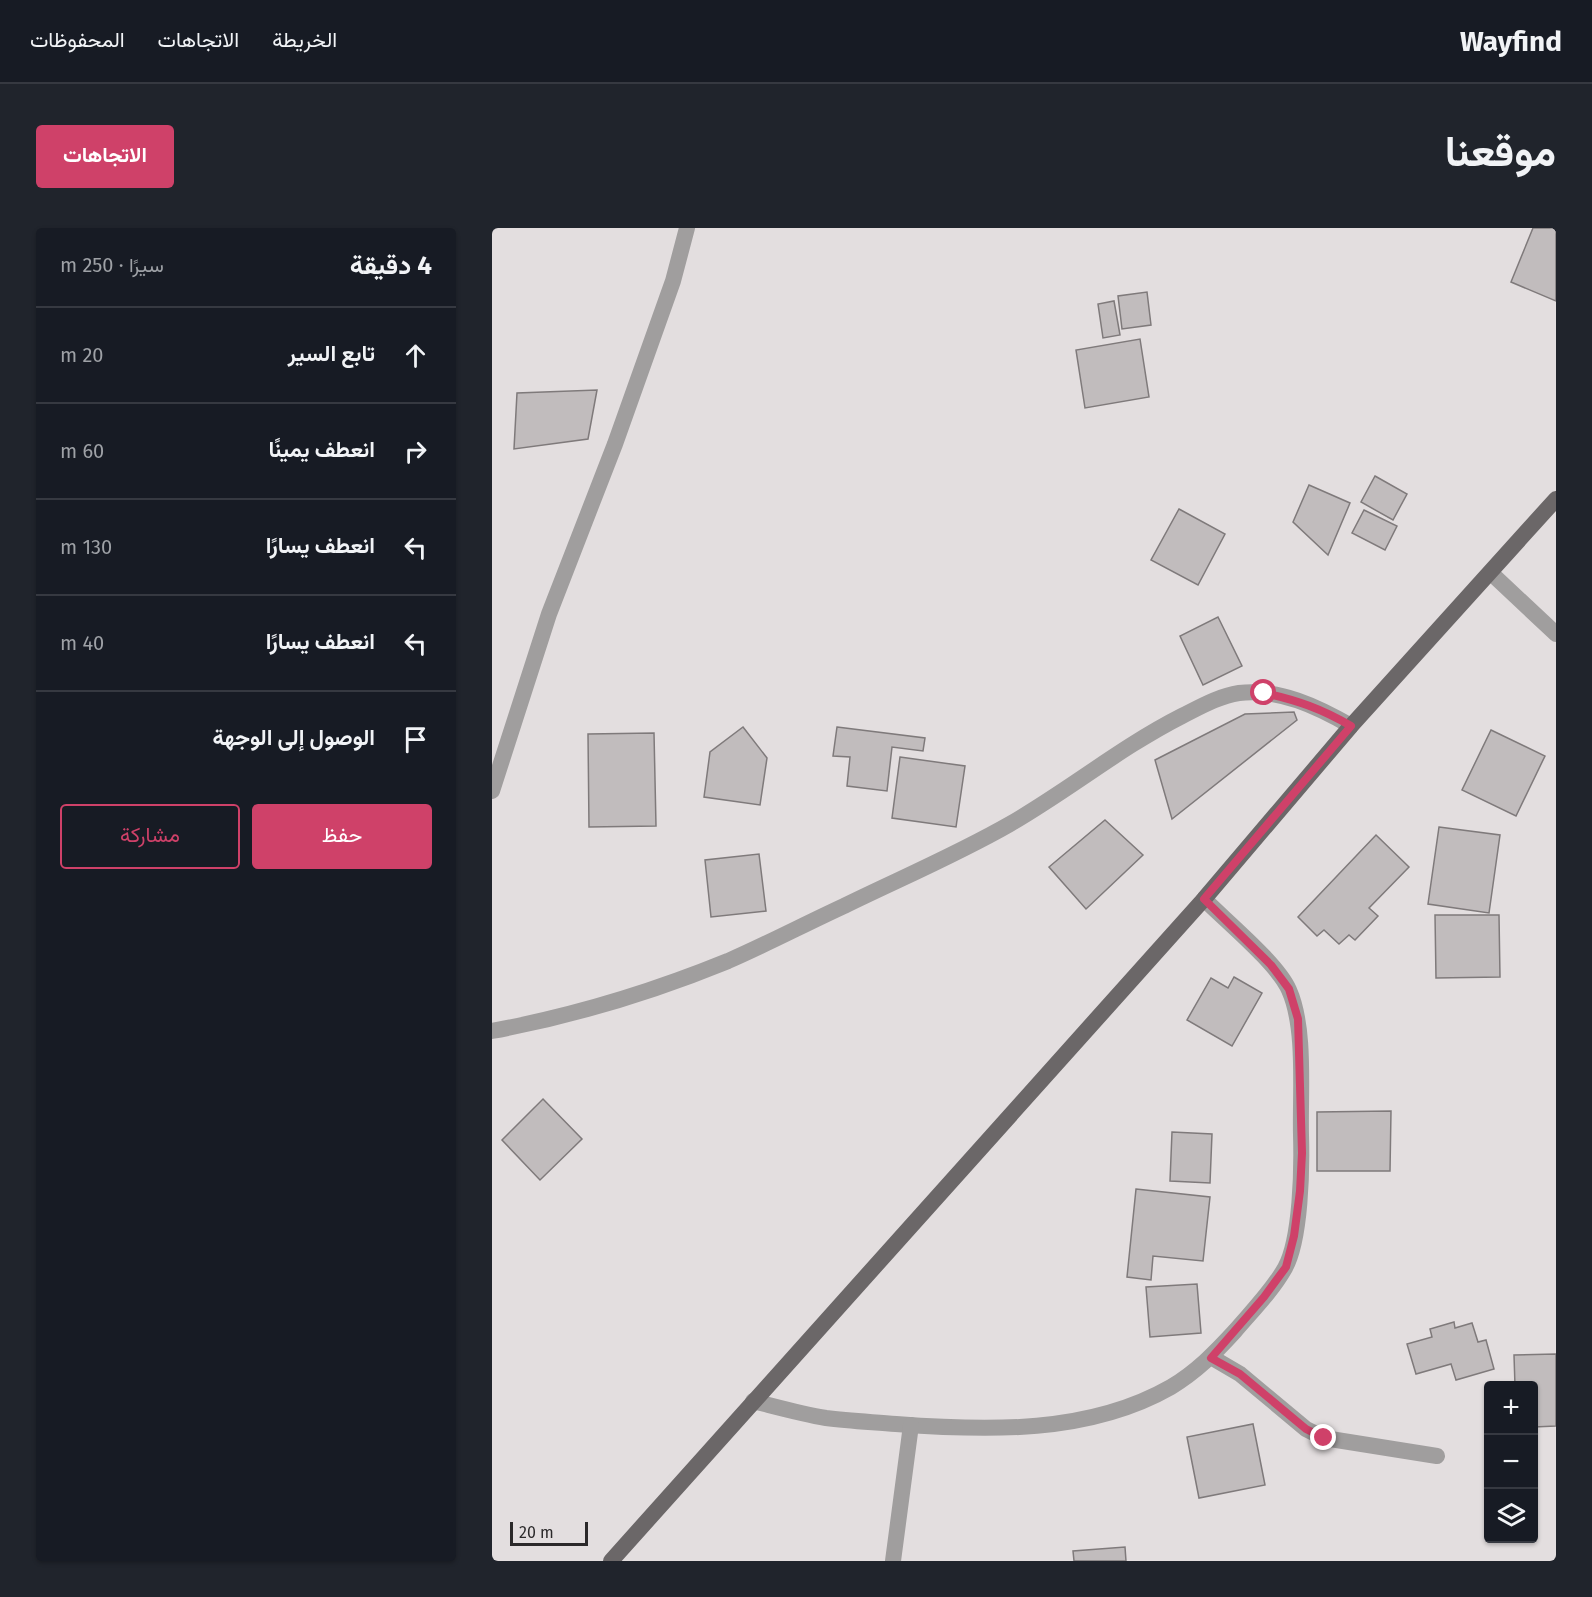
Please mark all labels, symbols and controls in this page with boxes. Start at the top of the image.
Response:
text: Wayfind [1460,25,1562,58]
text: المحفوظات [30,27,125,53]
text: الاتجاهات [158,27,239,53]
text: الخريطة [272,27,337,53]
button: الاتجاهات [36,125,174,188]
text: موقعنا [1445,127,1556,177]
text: 4 دقيقة [350,250,432,281]
text: سيرًا · 250 m [60,253,164,277]
icon: ahead [399,339,432,372]
text: تابع السير [288,340,375,367]
text: 20 m [60,343,104,367]
icon: right [399,435,432,468]
text: انعطف يمينًا [268,436,375,463]
text: 60 m [60,439,104,463]
icon: left [399,531,432,564]
text: انعطف يسارًا [266,532,375,559]
text: 130 m [60,535,112,559]
icon: left [399,627,432,660]
text: انعطف يسارًا [266,628,375,655]
text: 40 m [60,631,104,655]
route start [1250,679,1276,705]
icon: arrive [399,723,432,756]
text: الوصول إلى الوجهة [212,724,375,751]
button: مشاركة [60,804,240,869]
button: حفظ [252,804,432,869]
map controls [1484,1381,1538,1543]
button: + [1484,1381,1538,1435]
route end [1310,1424,1336,1450]
button: − [1484,1435,1538,1489]
button: layers [1484,1489,1538,1543]
scale bar [510,1519,588,1546]
text: 20 m [519,1523,554,1542]

